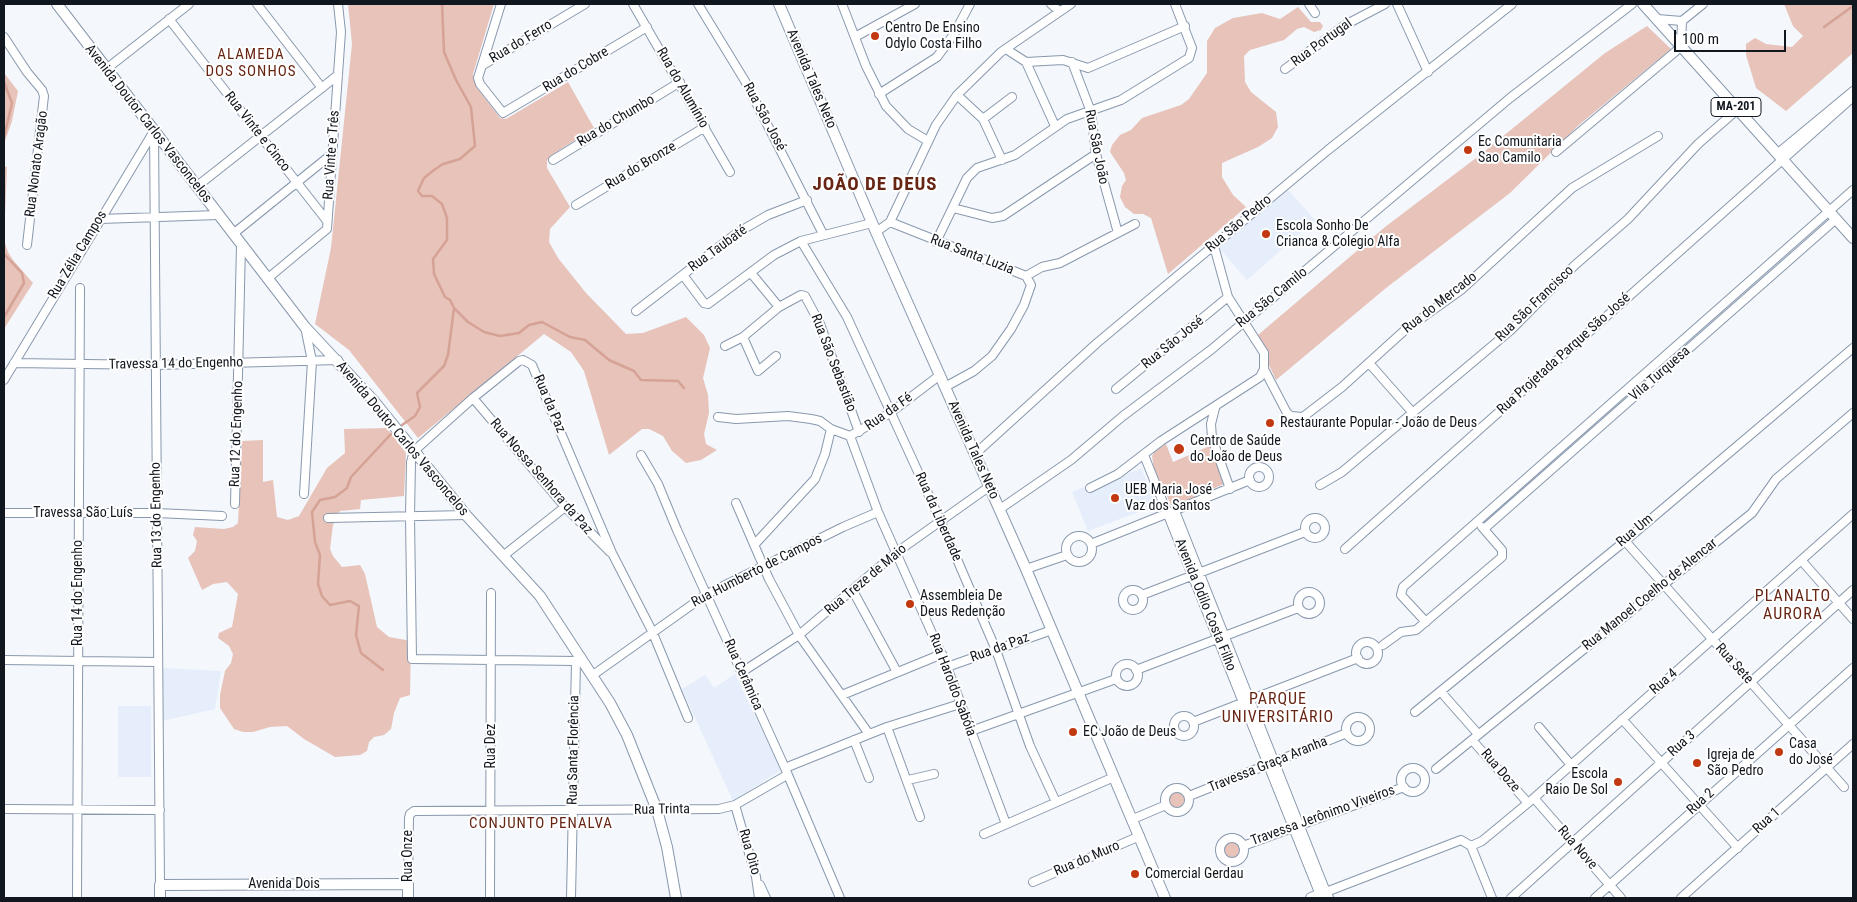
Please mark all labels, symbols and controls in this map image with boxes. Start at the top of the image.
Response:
street label: Rua Portugal [1288,15,1356,71]
street label: Rua do Ferro [487,17,555,67]
place label: Centro De Ensino Odylo Costa Filho [885,20,982,52]
scale bar [1677,20,1790,52]
street label: Avenida Tales Neto [783,27,839,131]
marker: Centro De Ensino Odylo Costa Filho [869,30,881,42]
text: 100 m [1682,30,1719,48]
street label: Avenida Doutor Carlos Vasconcelos [81,41,215,207]
street label: Rua do Cobre [540,44,612,96]
street label: Rua do Alumínio [652,45,712,131]
district label: ALAMEDA DOS SONHOS [204,46,298,81]
street label: Rua São José [739,80,789,154]
street label: Rua Vinte e Cinco [220,89,294,175]
street label: Rua do Chumbo [574,91,658,151]
road number: MA-201 [1711,98,1761,116]
street label: Rua São João [1081,108,1111,186]
street label: Rua Nonato Aragão [22,110,52,218]
street label: Rua Vinte e Três [320,110,344,200]
place label: Ec Comunitaria Sao Camilo [1478,134,1562,166]
street label: Rua do Bronze [603,138,679,194]
marker: Ec Comunitaria Sao Camilo [1462,144,1474,156]
district label: JOÃO DE DEUS [811,174,939,196]
street label: Rua São Pedro [1203,192,1275,256]
street label: Rua Zélia Campos [45,208,111,302]
place label: Escola Sonho De Crianca & Colegio Alfa [1276,218,1400,250]
street label: Rua Taubaté [685,222,751,276]
marker: Escola Sonho De Crianca & Colegio Alfa [1260,228,1272,240]
street label: Rua Santa Luzia [928,231,1016,279]
street label: Rua São Francisco [1493,263,1577,345]
street label: Rua São Camilo [1233,264,1311,332]
street label: Rua do Mercado [1399,269,1481,337]
street label: Rua Projetada Parque São José [1494,290,1634,418]
street label: Rua São Sebastião [807,312,859,414]
street label: Rua São José [1139,313,1207,373]
street label: Vila Turquesa [1626,343,1694,405]
street label: Travessa 14 do Engenho [109,354,243,374]
street label: Avenida Doutor Carlos Vasconcelos [332,358,472,520]
street label: Rua da Paz [529,372,569,436]
street label: Rua 12 do Engenho [227,381,247,487]
street label: Rua da Fé [862,390,916,434]
street label: Avenida Tales Neto [944,398,1002,502]
place label: Restaurante Popular - João de Deus [1280,415,1477,431]
street label: Rua Nossa Senhora da Paz [486,416,596,538]
marker: Restaurante Popular - João de Deus [1264,417,1276,429]
place label: Centro de Saúde do João de Deus [1190,433,1282,466]
marker: Centro de Saúde do João de Deus [1172,442,1186,456]
street label: Rua 13 do Engenho [148,462,166,568]
street label: Rua da Liberdade [911,470,965,564]
place label: UEB Maria José Vaz dos Santos [1125,482,1212,514]
marker: UEB Maria José Vaz dos Santos [1109,492,1121,504]
street label: Travessa São Luís [33,505,133,521]
street label: Rua Um [1613,511,1657,551]
street label: Rua Humberto de Campos [689,531,825,611]
street label: Rua Manoel Coelho de Alencar [1579,535,1721,655]
street label: Avenida Odilo Costa Filho [1171,536,1239,674]
street label: Rua 14 do Engenho [70,540,86,646]
street label: Rua Treze de Maio [822,541,910,619]
district label: PLANALTO AURORA [1754,587,1832,625]
place label: Assembleia De Deus Redenção [920,588,1005,620]
marker: Assembleia De Deus Redenção [904,598,916,610]
street label: Rua da Paz [968,630,1032,666]
street label: Rua Haroldo Sabóia [925,631,979,739]
street label: Rua Cerâmica [720,637,766,713]
street label: Rua Sete [1711,640,1757,688]
street label: Rua 4 [1647,665,1681,699]
district label: PARQUE UNIVERSITÁRIO [1220,690,1336,728]
street label: Rua Santa Florência [565,695,583,805]
street label: Rua Dez [483,724,499,768]
place label: EC João de Deus [1083,724,1176,740]
marker: EC João de Deus [1067,726,1079,738]
street label: Rua 3 [1665,727,1699,761]
street label: Travessa Graça Aranha [1206,733,1330,797]
place label: Casa do José [1789,736,1833,769]
street label: Rua Doze [1477,746,1523,796]
marker: Casa do José [1773,746,1785,758]
place label: Igreja de São Pedro [1707,747,1764,780]
marker: Igreja de São Pedro [1691,757,1703,769]
place label: Escola Raio De Sol [1545,766,1608,799]
marker: Escola Raio De Sol [1612,776,1624,788]
street label: Travessa Jerônimo Viveiros [1249,782,1397,850]
street label: Rua 2 [1684,785,1718,819]
street label: Rua Trinta [634,801,690,819]
street label: Rua 1 [1750,804,1784,838]
district label: CONJUNTO PENALVA [467,815,615,833]
street label: Rua Nove [1554,823,1600,873]
street label: Rua Oito [734,827,764,877]
street label: Rua Onze [400,830,416,882]
street label: Rua do Muro [1052,838,1122,880]
place label: Comercial Gerdau [1145,866,1243,882]
marker: Comercial Gerdau [1129,868,1141,880]
street label: Avenida Dois [248,876,320,892]

